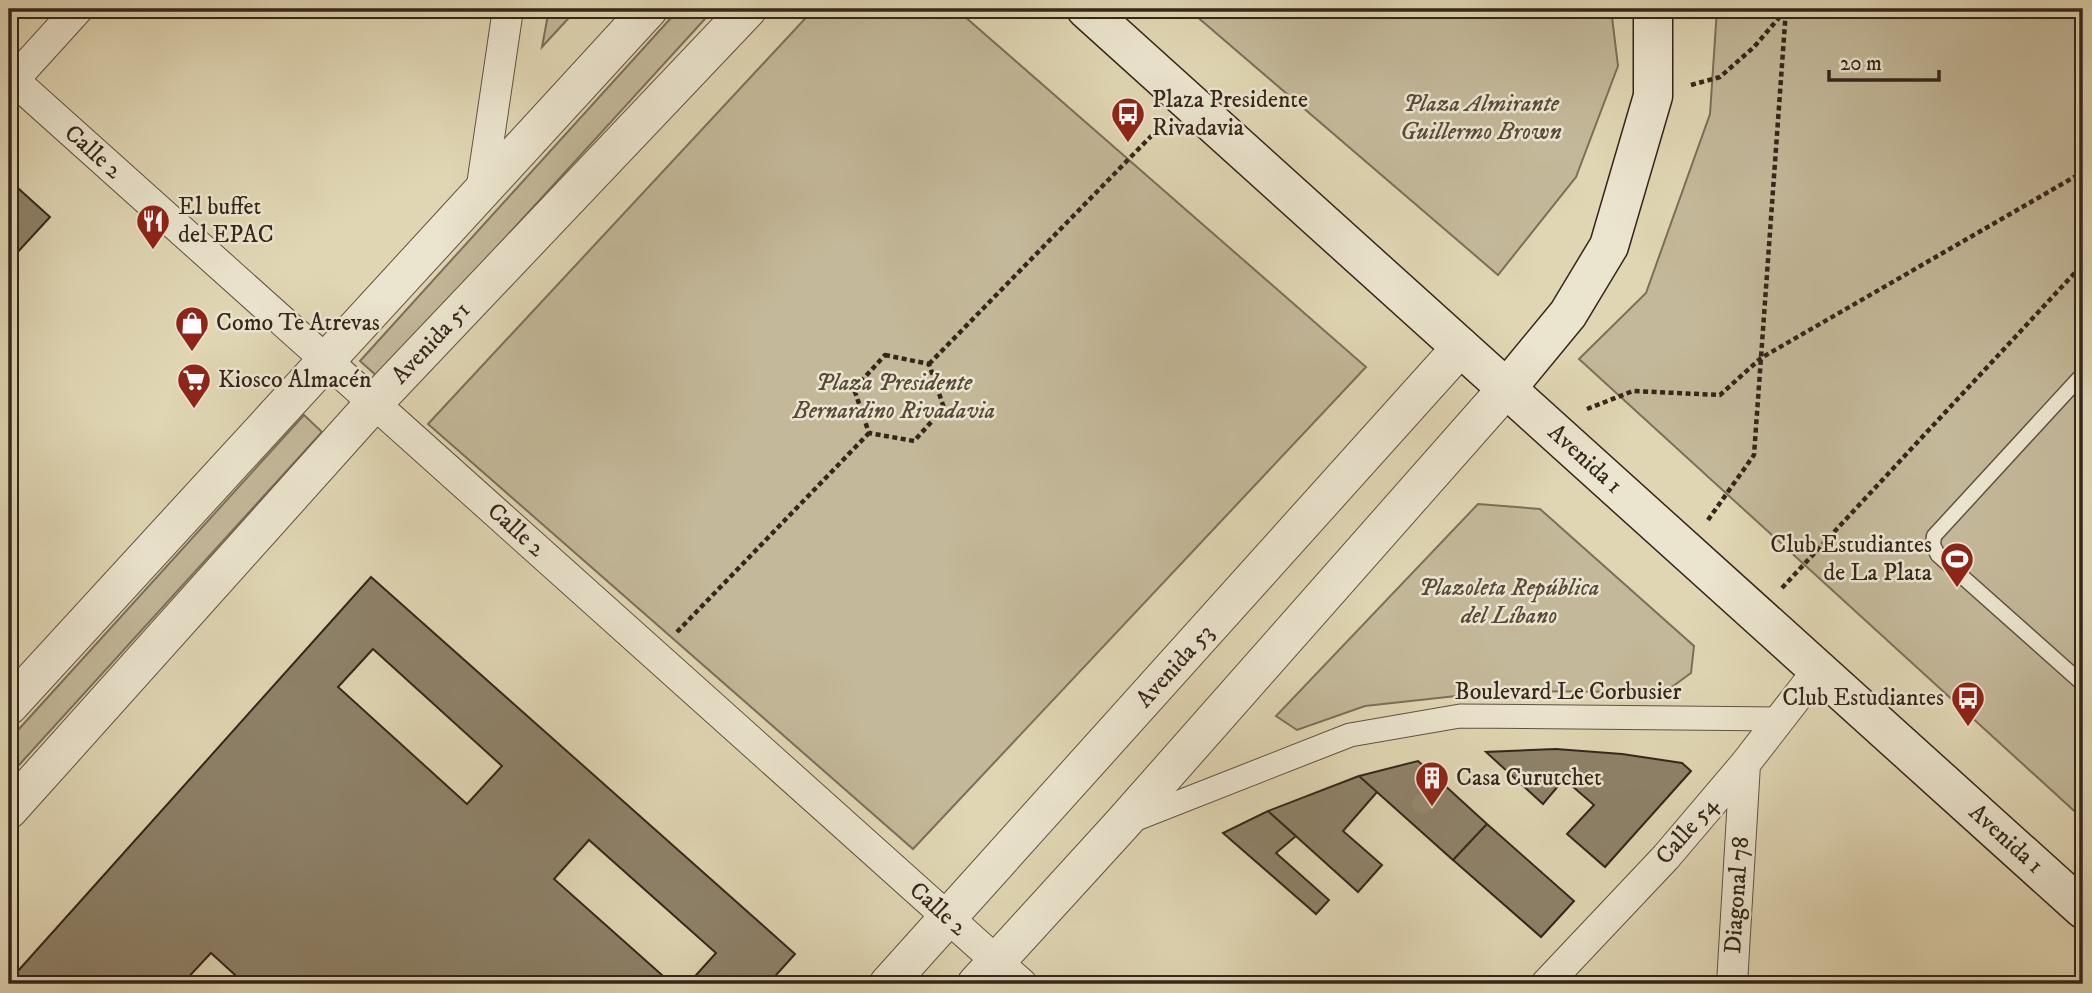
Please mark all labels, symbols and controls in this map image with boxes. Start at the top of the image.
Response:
scale bar [1829,38,1940,82]
text: 20 m [1840,51,1882,77]
place label: Plaza Presidente Rivadavia [1152,85,1308,143]
park label: Plaza Almirante Guillermo Brown [1400,89,1562,147]
bus stop icon: Plaza Presidente Rivadavia [1109,95,1147,144]
street label: Calle 2 [58,118,128,186]
place label: El buffet del EPAC [178,192,274,250]
restaurant icon: El buffet del EPAC [134,202,172,251]
street label: Avenida 51 [385,295,477,391]
shop icon: Como Te Atrevas [173,304,211,353]
place label: Como Te Atrevas [216,308,380,338]
supermarket icon: Kiosco Almacén [175,361,213,410]
place label: Kiosco Almacén [218,365,372,395]
park label: Plaza Presidente Bernardino Rivadavia [792,368,995,426]
street label: Avenida 1 [1541,418,1629,500]
street label: Calle 2 [481,496,551,564]
place label: Club Estudiantes de La Plata [1770,530,1933,588]
sports icon: Club Estudiantes de La Plata [1938,540,1976,589]
park label: Plazoleta República del Líbano [1419,573,1599,631]
street label: Avenida 53 [1130,618,1220,714]
street label: Boulevard Le Corbusier [1454,677,1682,707]
bus stop icon: Club Estudiantes [1949,679,1987,728]
place label: Club Estudiantes [1782,683,1944,713]
building icon: Casa Curutchet [1413,759,1451,808]
place label: Casa Curutchet [1456,763,1602,793]
street label: Calle 54 [1649,790,1725,871]
street label: Avenida 1 [1962,798,2050,880]
street label: Diagonal 78 [1718,835,1756,955]
street label: Calle 2 [903,875,973,943]

